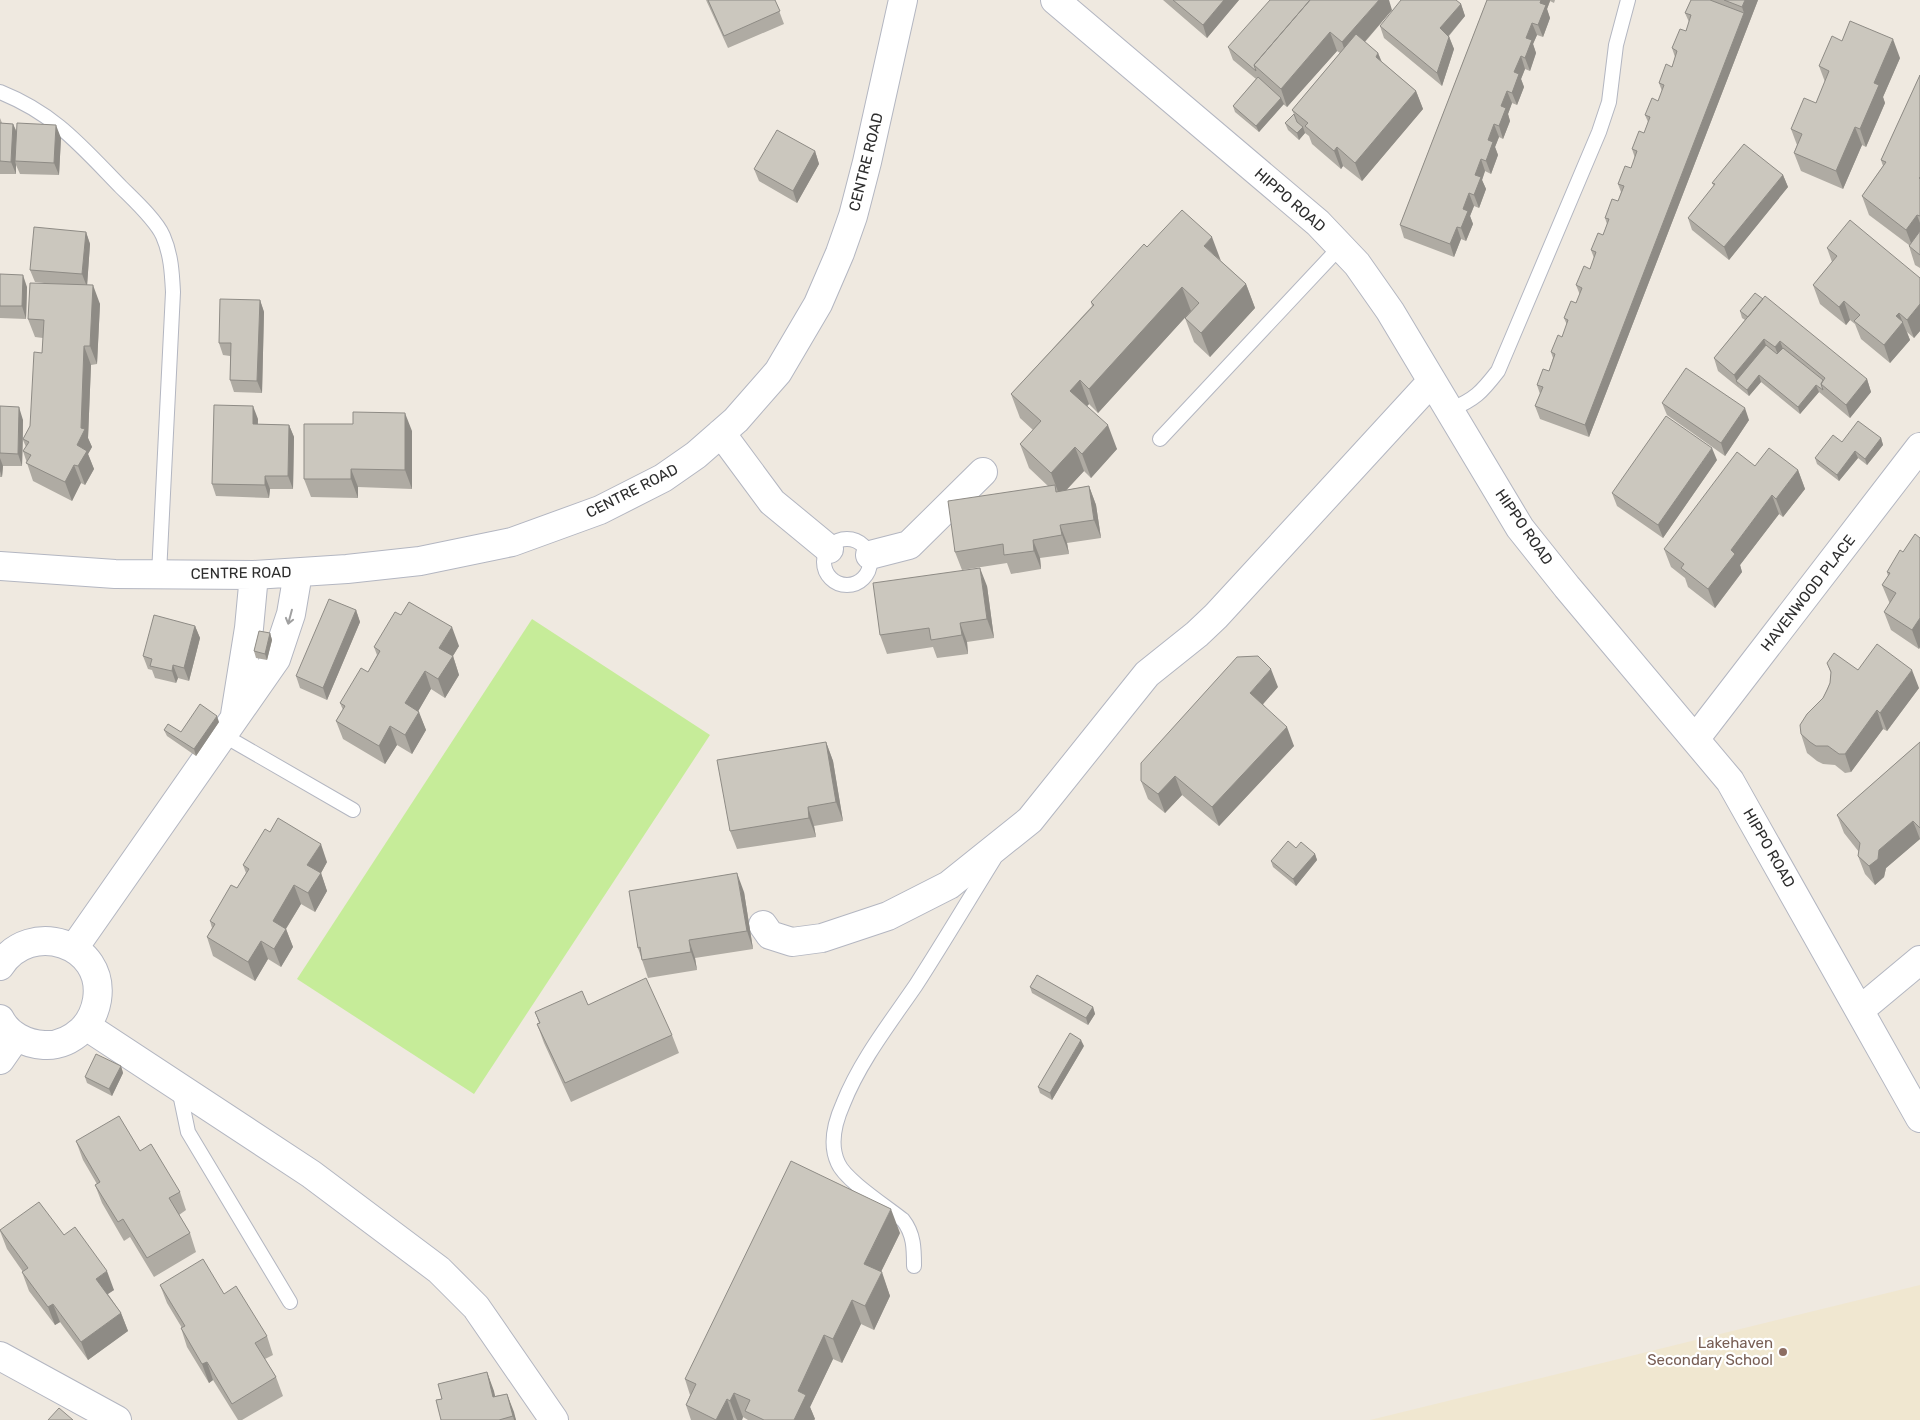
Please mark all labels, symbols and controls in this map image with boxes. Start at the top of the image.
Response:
street label: CENTRE ROAD [845,111,887,213]
street label: HIPPO ROAD [1251,164,1329,236]
street label: CENTRE ROAD [583,460,681,522]
street label: HIPPO ROAD [1491,486,1557,568]
street label: HAVENWOOD PLACE [1757,531,1859,655]
street label: CENTRE ROAD [190,563,292,583]
one-way arrow [285,608,294,624]
street label: HIPPO ROAD [1739,805,1799,891]
place label: Lakehaven Secondary School [1647,1334,1773,1369]
marker: Lakehaven Secondary School [1777,1346,1789,1358]

